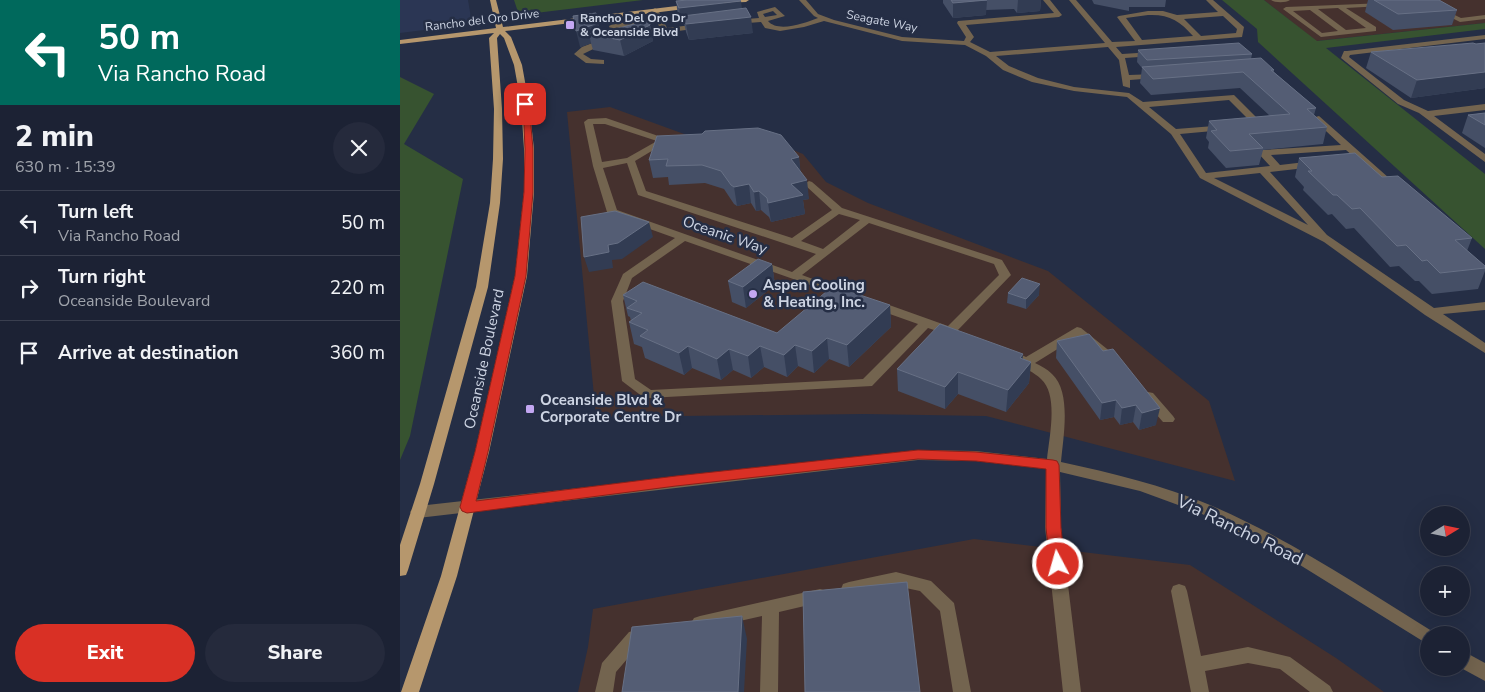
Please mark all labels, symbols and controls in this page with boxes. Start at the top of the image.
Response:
street label: Rancho del Oro Drive [424,5,540,35]
street label: Seagate Way [845,6,920,36]
place label: Rancho Del Oro Dr & Oceanside Blvd [580,10,686,40]
text: 50 m [98,14,180,61]
marker: Rancho Del Oro Dr & Oceanside Blvd [564,19,576,31]
icon: left [15,20,80,85]
text: Via Rancho Road [98,59,266,89]
pin [504,83,546,125]
icon: arrive [511,90,539,118]
text: 2 min [15,116,94,157]
button: close [333,122,385,174]
text: 630 m · 15:39 [15,156,116,178]
text: Turn left [58,199,133,225]
icon: left [15,209,43,237]
text: 50 m [341,210,385,236]
street label: Oceanic Way [680,211,770,259]
text: Via Rancho Road [58,225,180,247]
text: Turn right [58,264,145,290]
icon: right [15,274,43,302]
text: 220 m [330,275,385,301]
place label: Aspen Cooling & Heating, Inc. [763,275,865,312]
street label: Oceanside Boulevard [459,287,509,431]
marker: Aspen Cooling & Heating, Inc. [747,288,759,300]
text: Oceanside Boulevard [58,290,210,312]
icon: arrive [15,339,43,367]
text: Arrive at destination [58,340,239,366]
text: 360 m [330,340,385,366]
place label: Oceanside Blvd & Corporate Centre Dr [540,390,681,427]
marker: Oceanside Blvd & Corporate Centre Dr [524,403,536,415]
street label: Via Rancho Road [1172,489,1307,571]
north arrow [1420,506,1470,556]
map controls [1420,506,1470,676]
position arrow [1031,537,1083,589]
button: + [1420,566,1470,616]
button: Exit [15,624,195,682]
button: Share [205,624,385,682]
button: − [1420,626,1470,676]

